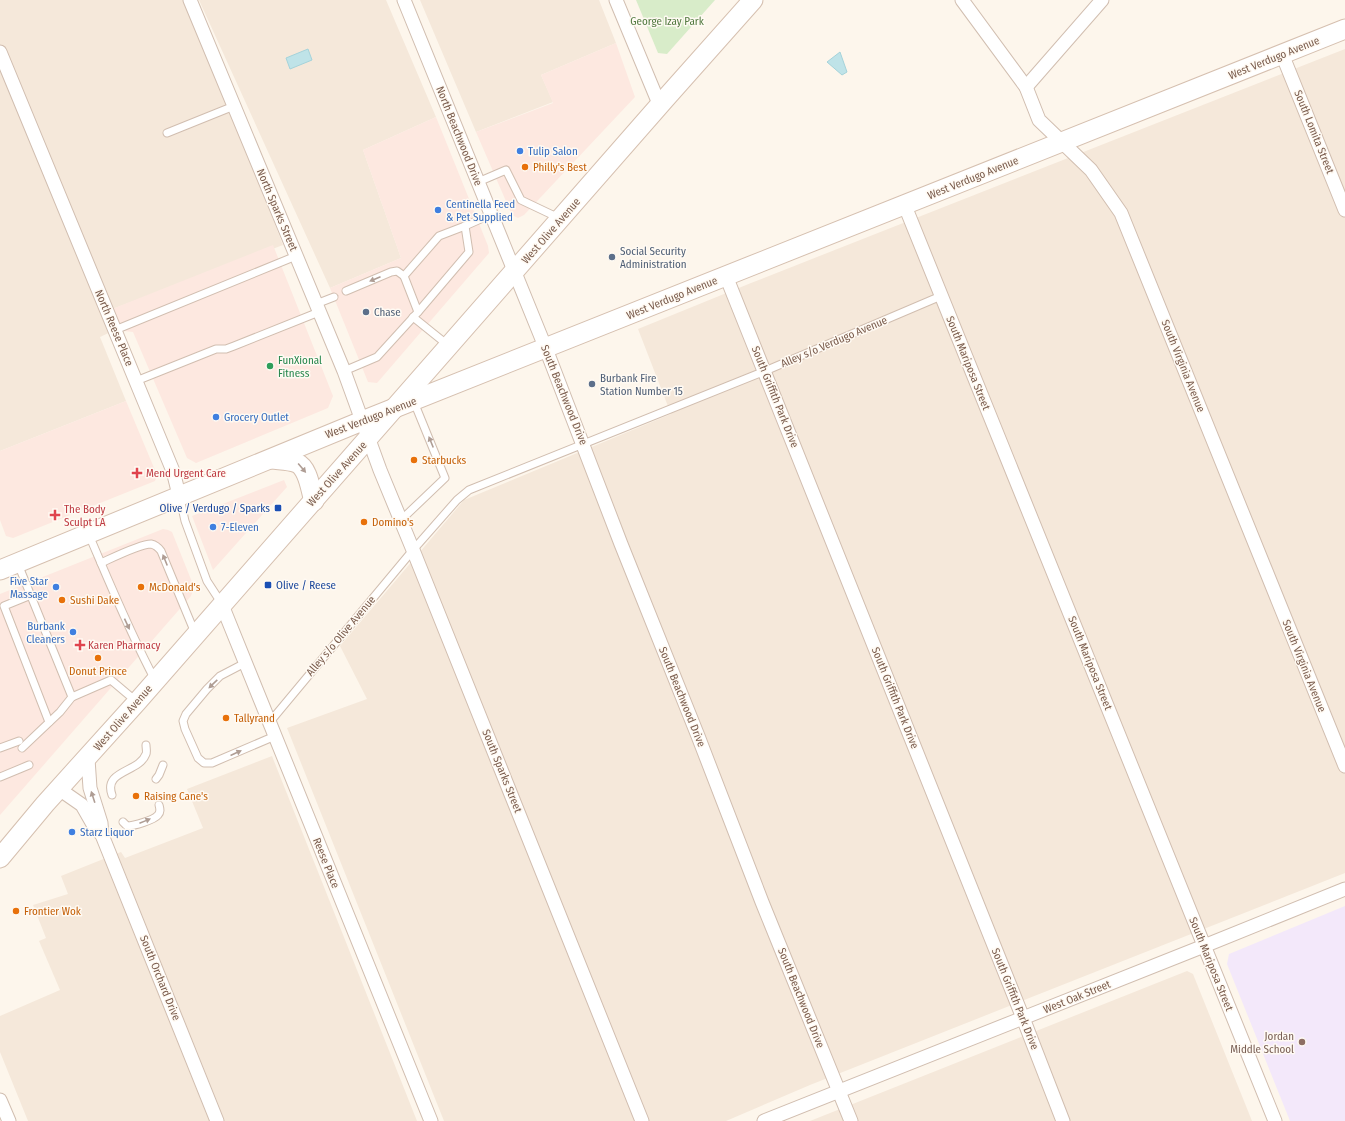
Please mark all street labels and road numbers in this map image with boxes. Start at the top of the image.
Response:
street label: West Verdugo Avenue [1227,34,1321,82]
street label: North Beachwood Drive [433,84,485,188]
street label: South Lomita Street [1291,88,1337,176]
street label: West Verdugo Avenue [926,154,1020,202]
street label: North Sparks Street [254,167,300,253]
street label: West Olive Avenue [519,195,583,267]
street label: West Verdugo Avenue [625,274,719,322]
street label: North Reese Place [92,288,136,368]
street label: Alley s/o Verdugo Avenue [779,314,889,370]
street label: South Mariposa Street [943,314,993,412]
street label: South Virginia Avenue [1159,318,1207,414]
street label: South Beachwood Drive [538,343,590,447]
street label: South Griffith Park Drive [749,344,801,450]
street label: West Verdugo Avenue [323,395,419,441]
street label: West Olive Avenue [304,439,370,509]
street label: Alley s/o Olive Avenue [304,593,378,679]
street label: South Mariposa Street [1065,614,1115,712]
street label: South Virginia Avenue [1280,618,1328,714]
street label: South Beachwood Drive [656,645,708,749]
street label: South Griffith Park Drive [869,645,921,751]
street label: West Olive Avenue [91,682,155,754]
street label: South Sparks Street [479,727,525,815]
street label: Reese Place [310,836,342,890]
street label: South Mariposa Street [1186,915,1236,1013]
street label: South Orchard Drive [137,934,183,1022]
street label: South Beachwood Drive [775,946,827,1050]
street label: South Griffith Park Drive [989,946,1041,1052]
street label: West Oak Street [1041,977,1113,1016]

